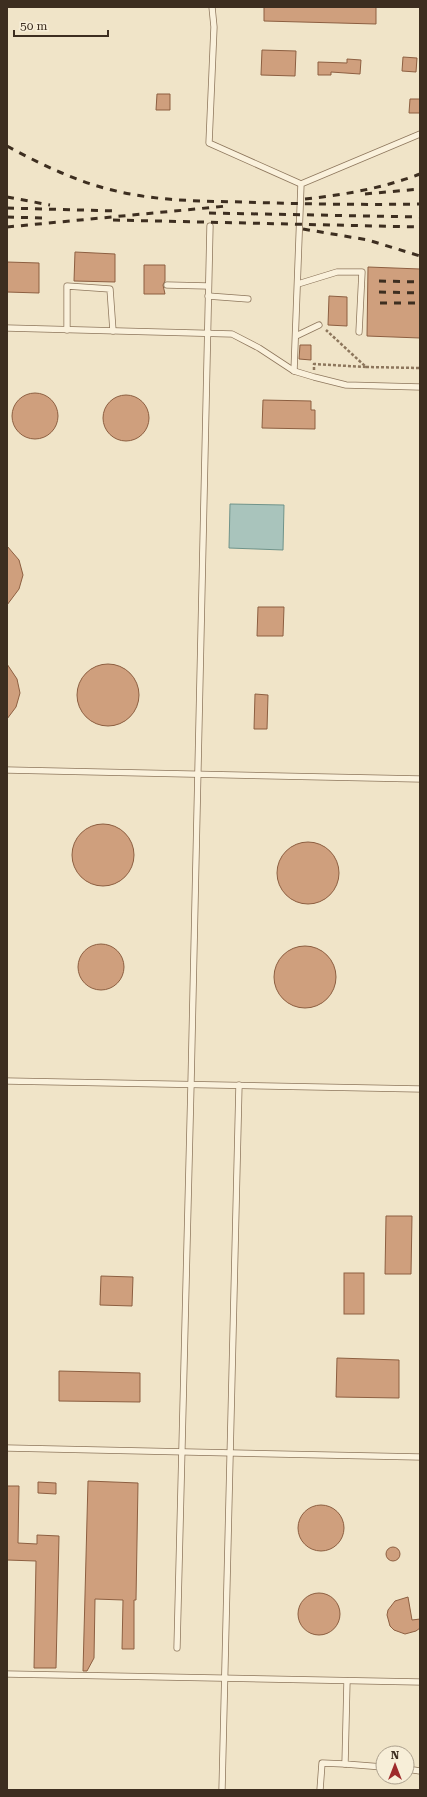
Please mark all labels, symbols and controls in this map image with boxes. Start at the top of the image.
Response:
scale bar [14,12,108,38]
text: 50 m [20,19,47,33]
north arrow [375,1745,415,1785]
text: N [391,1749,400,1762]

